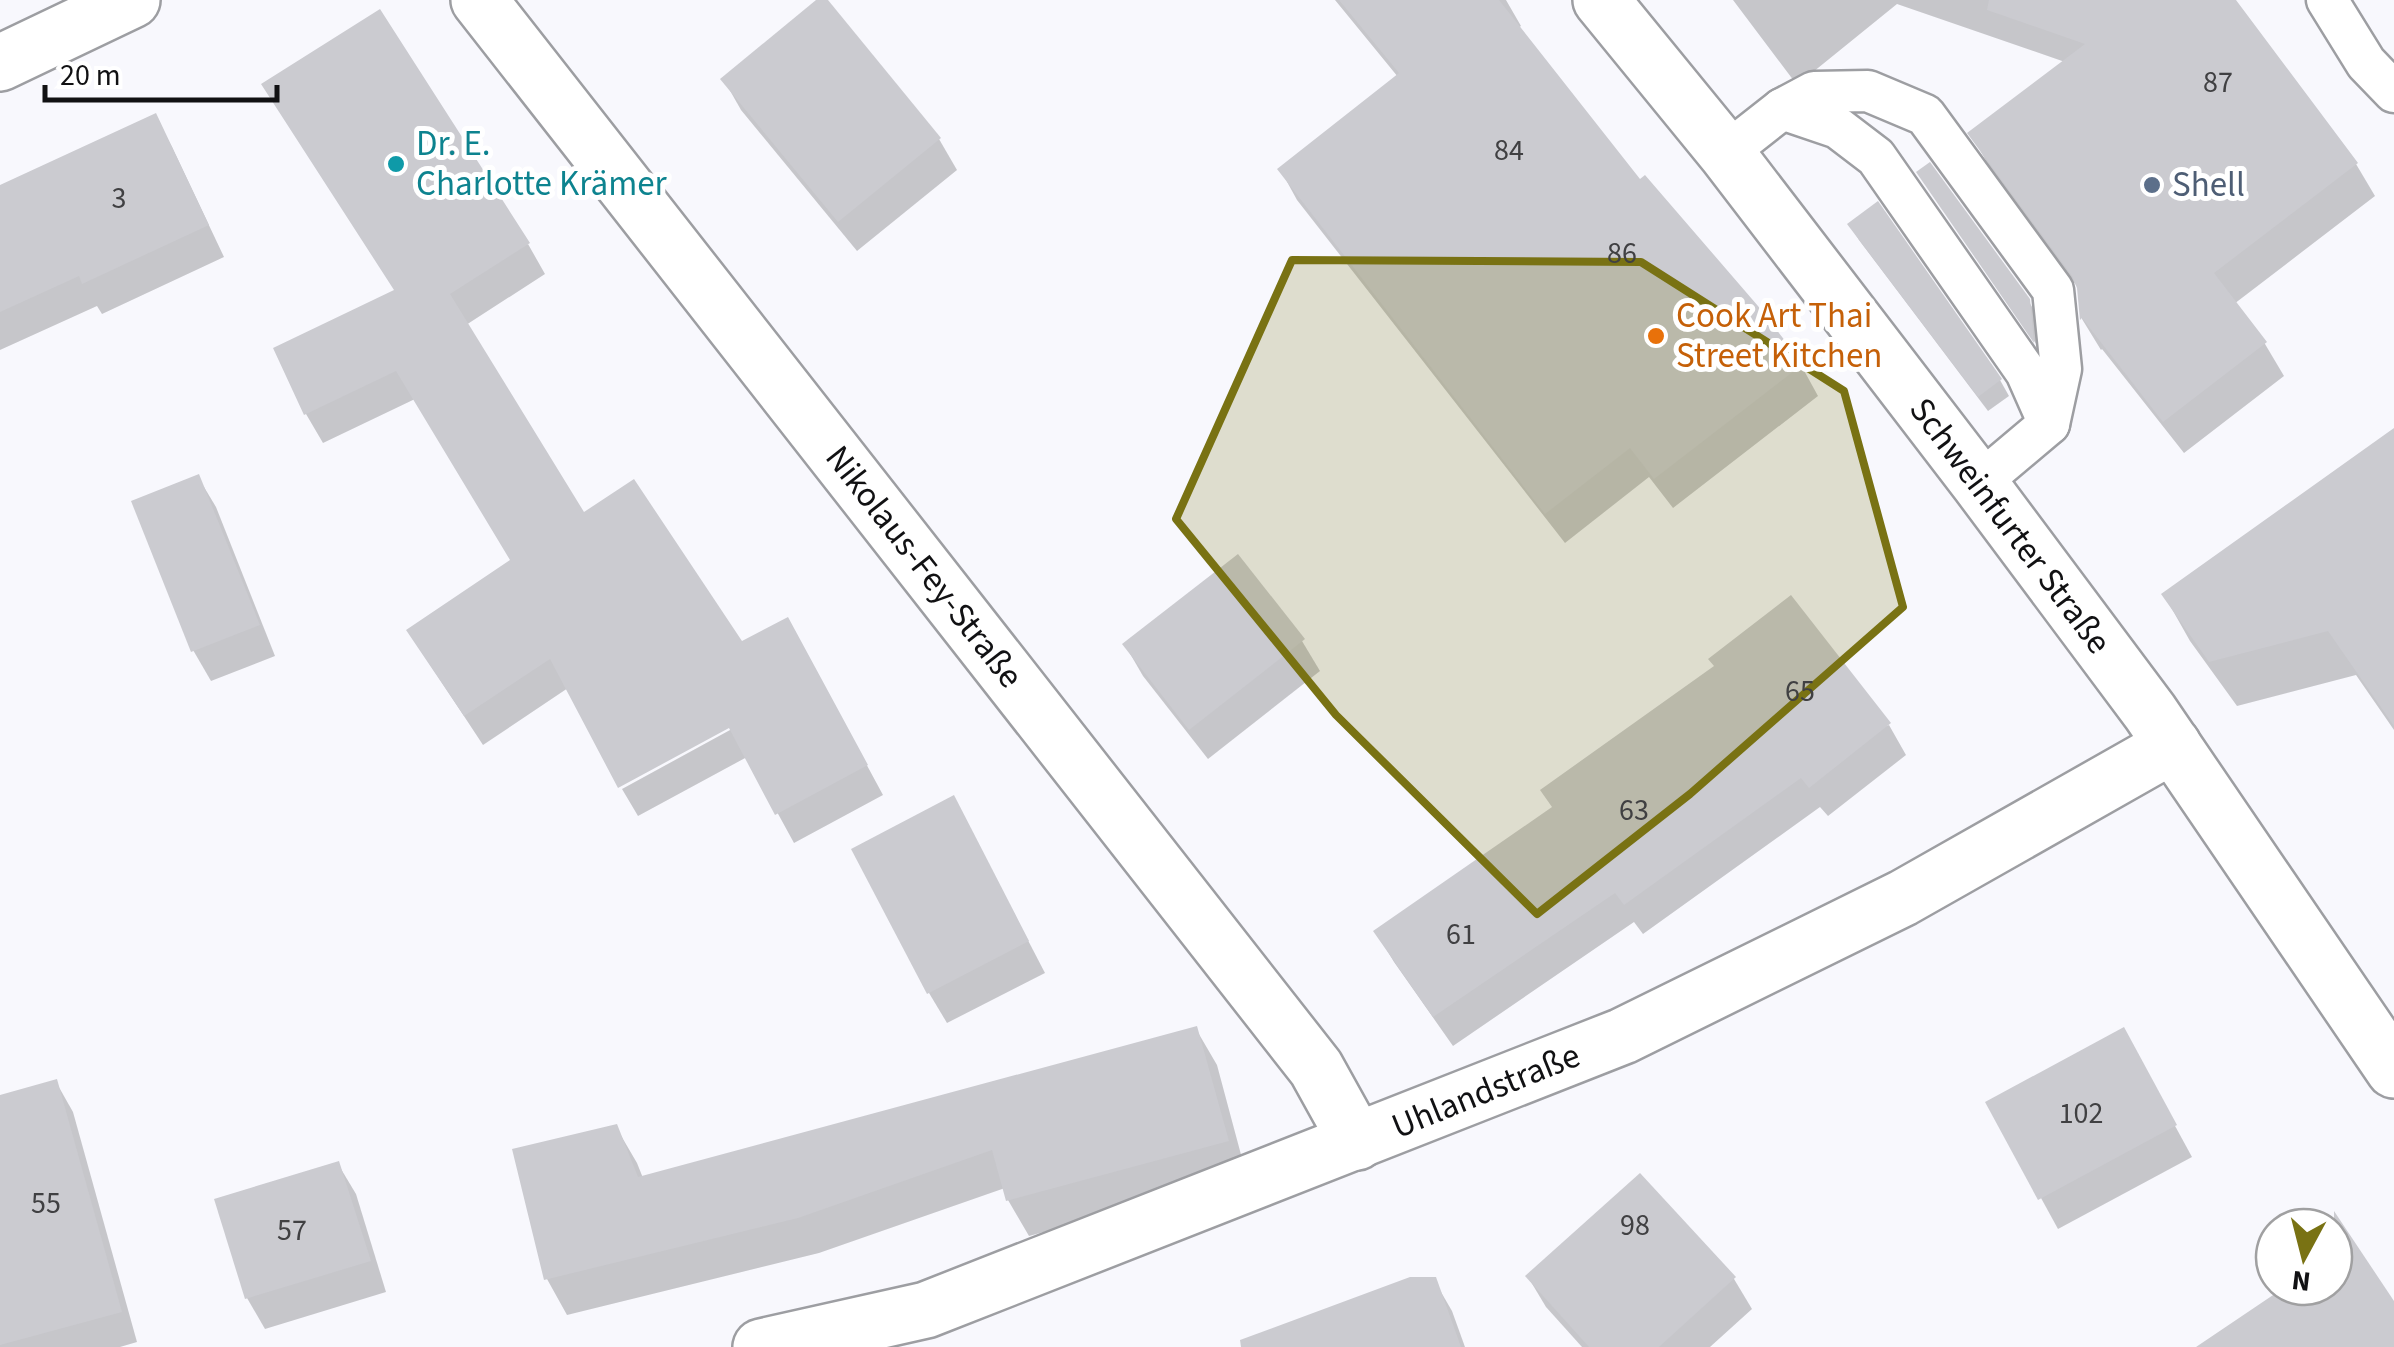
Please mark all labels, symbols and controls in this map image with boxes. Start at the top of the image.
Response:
scale bar [45,40,278,102]
text: 20 m [60,54,121,97]
house number: 87 [2203,61,2233,104]
place label: Dr. E. Charlotte Krämer [416,119,668,209]
house number: 84 [1494,129,1524,172]
marker: Dr. E. Charlotte Krämer [385,153,407,175]
place label: Shell [2172,160,2245,210]
marker: Shell [2141,174,2163,196]
house number: 3 [112,177,126,220]
house number: 86 [1607,232,1637,275]
place label: Cook Art Thai Street Kitchen [1676,291,1882,381]
marker: Cook Art Thai Street Kitchen [1645,325,1667,347]
street label: Schweinfurter Straße [1897,387,2123,665]
street label: Nikolaus-Fey-Straße [813,435,1035,699]
house number: 65 [1785,670,1815,713]
house number: 63 [1619,789,1649,832]
house number: 61 [1446,913,1476,956]
street label: Uhlandstraße [1384,1031,1588,1151]
house number: 102 [2059,1092,2103,1135]
house number: 55 [31,1182,61,1225]
house number: 98 [1620,1204,1650,1247]
north arrow [2254,1207,2354,1307]
house number: 57 [277,1209,307,1252]
text: N [2289,1260,2313,1302]

